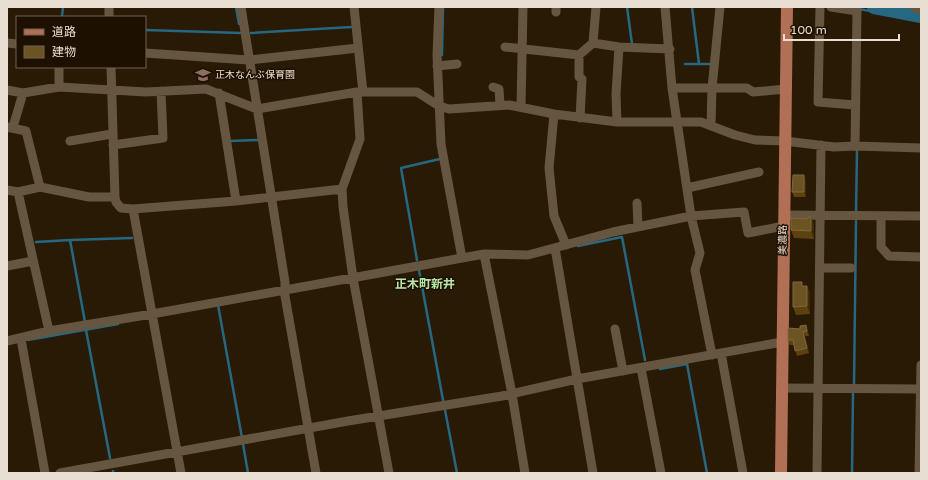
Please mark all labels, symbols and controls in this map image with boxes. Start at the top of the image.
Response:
legend [16,16,146,68]
scale bar [784,16,899,42]
text: 100 m [790,23,827,37]
text: 道路 [52,25,76,39]
text: 建物 [52,45,76,59]
school or university icon: 正木なんぶ保育園 [194,66,212,84]
place label: 正木なんぶ保育園 [215,69,295,81]
street label: 美濃路 [777,225,789,255]
district label: 正木町新井 [395,277,455,291]

